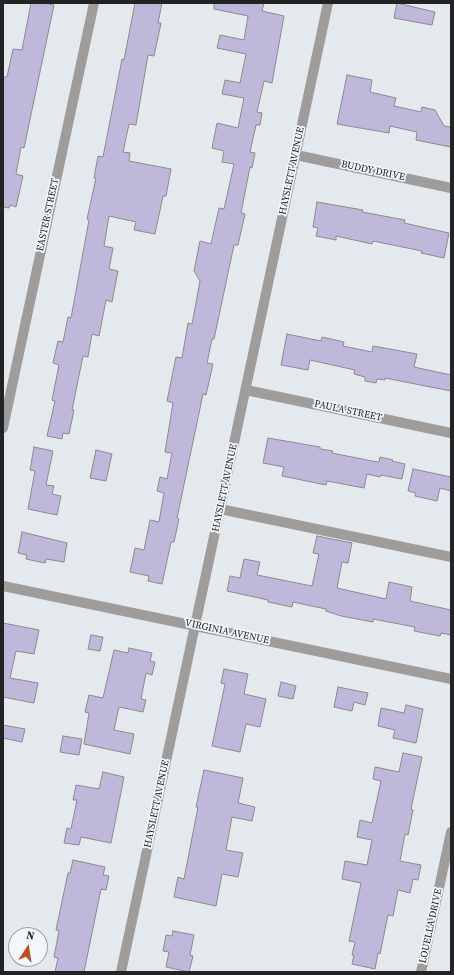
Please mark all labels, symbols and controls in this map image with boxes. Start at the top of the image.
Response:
street label: HAYSLETT AVENUE [277,126,307,216]
street label: BUDDY DRIVE [340,158,406,184]
street label: EASTER STREET [34,177,62,253]
street label: PAULA STREET [313,398,383,424]
street label: HAYSLETT AVENUE [210,443,240,533]
street label: VIRGINIA AVENUE [184,617,270,647]
street label: HAYSLETT AVENUE [142,759,172,849]
street label: LOUELLA DRIVE [417,887,445,965]
north arrow [8,927,48,967]
text: N [25,928,36,944]

